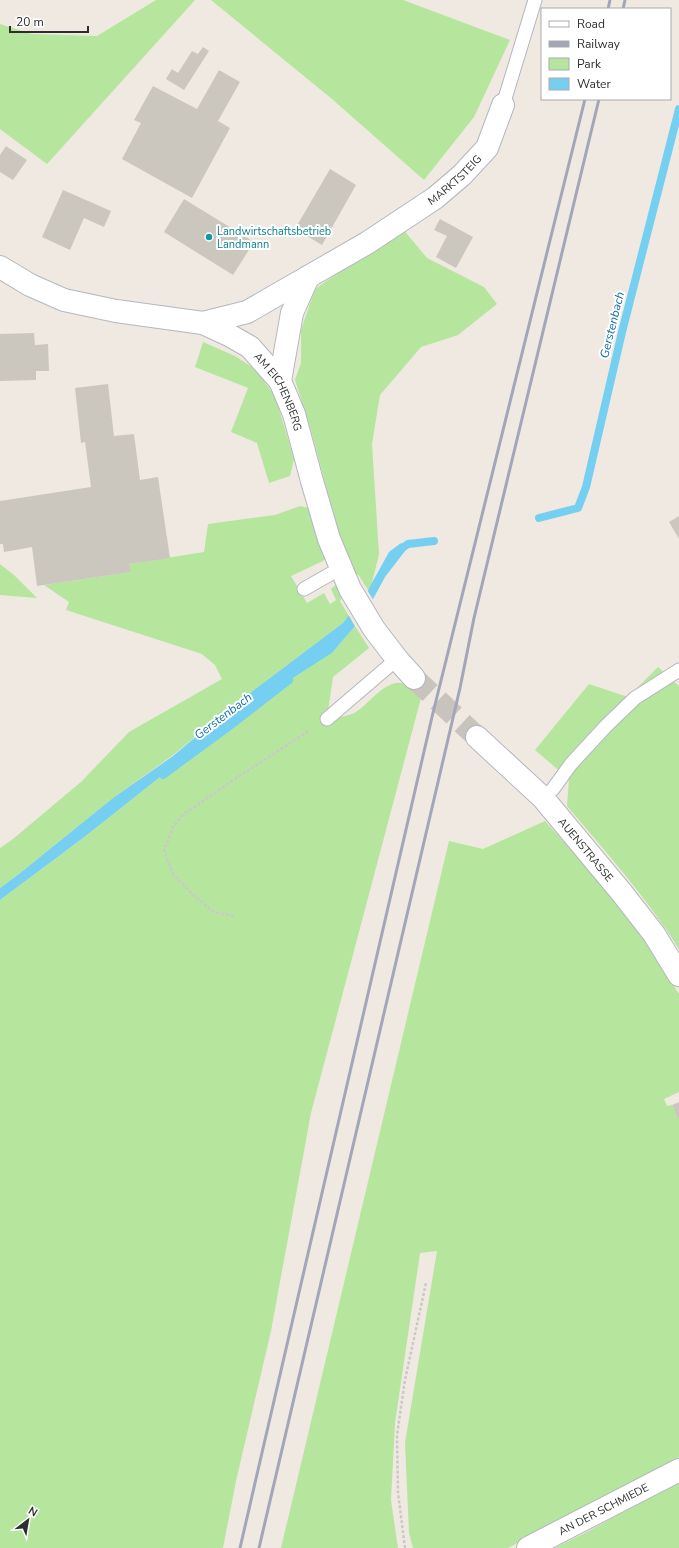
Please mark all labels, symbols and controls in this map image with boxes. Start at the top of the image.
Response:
scale bar [10,8,88,34]
legend [541,8,671,100]
text: 20 m [16,14,44,30]
text: Road [577,16,605,32]
text: Railway [577,36,621,52]
text: Park [577,56,602,72]
text: Water [577,76,611,92]
street label: MARKTSTEIG [425,152,485,209]
place label: Landwirtschaftsbetrieb Landmann [217,224,331,252]
marker: Landwirtschaftsbetrieb Landmann [204,232,214,242]
water label: Gerstenbach [596,290,628,360]
street label: AM EICHENBERG [250,350,305,433]
water label: Gerstenbach [191,689,255,743]
street label: AUENSTRASSE [555,815,617,885]
street label: AN DER SCHMIEDE [556,1480,651,1539]
north arrow [8,1500,48,1540]
text: N [26,1503,40,1520]

